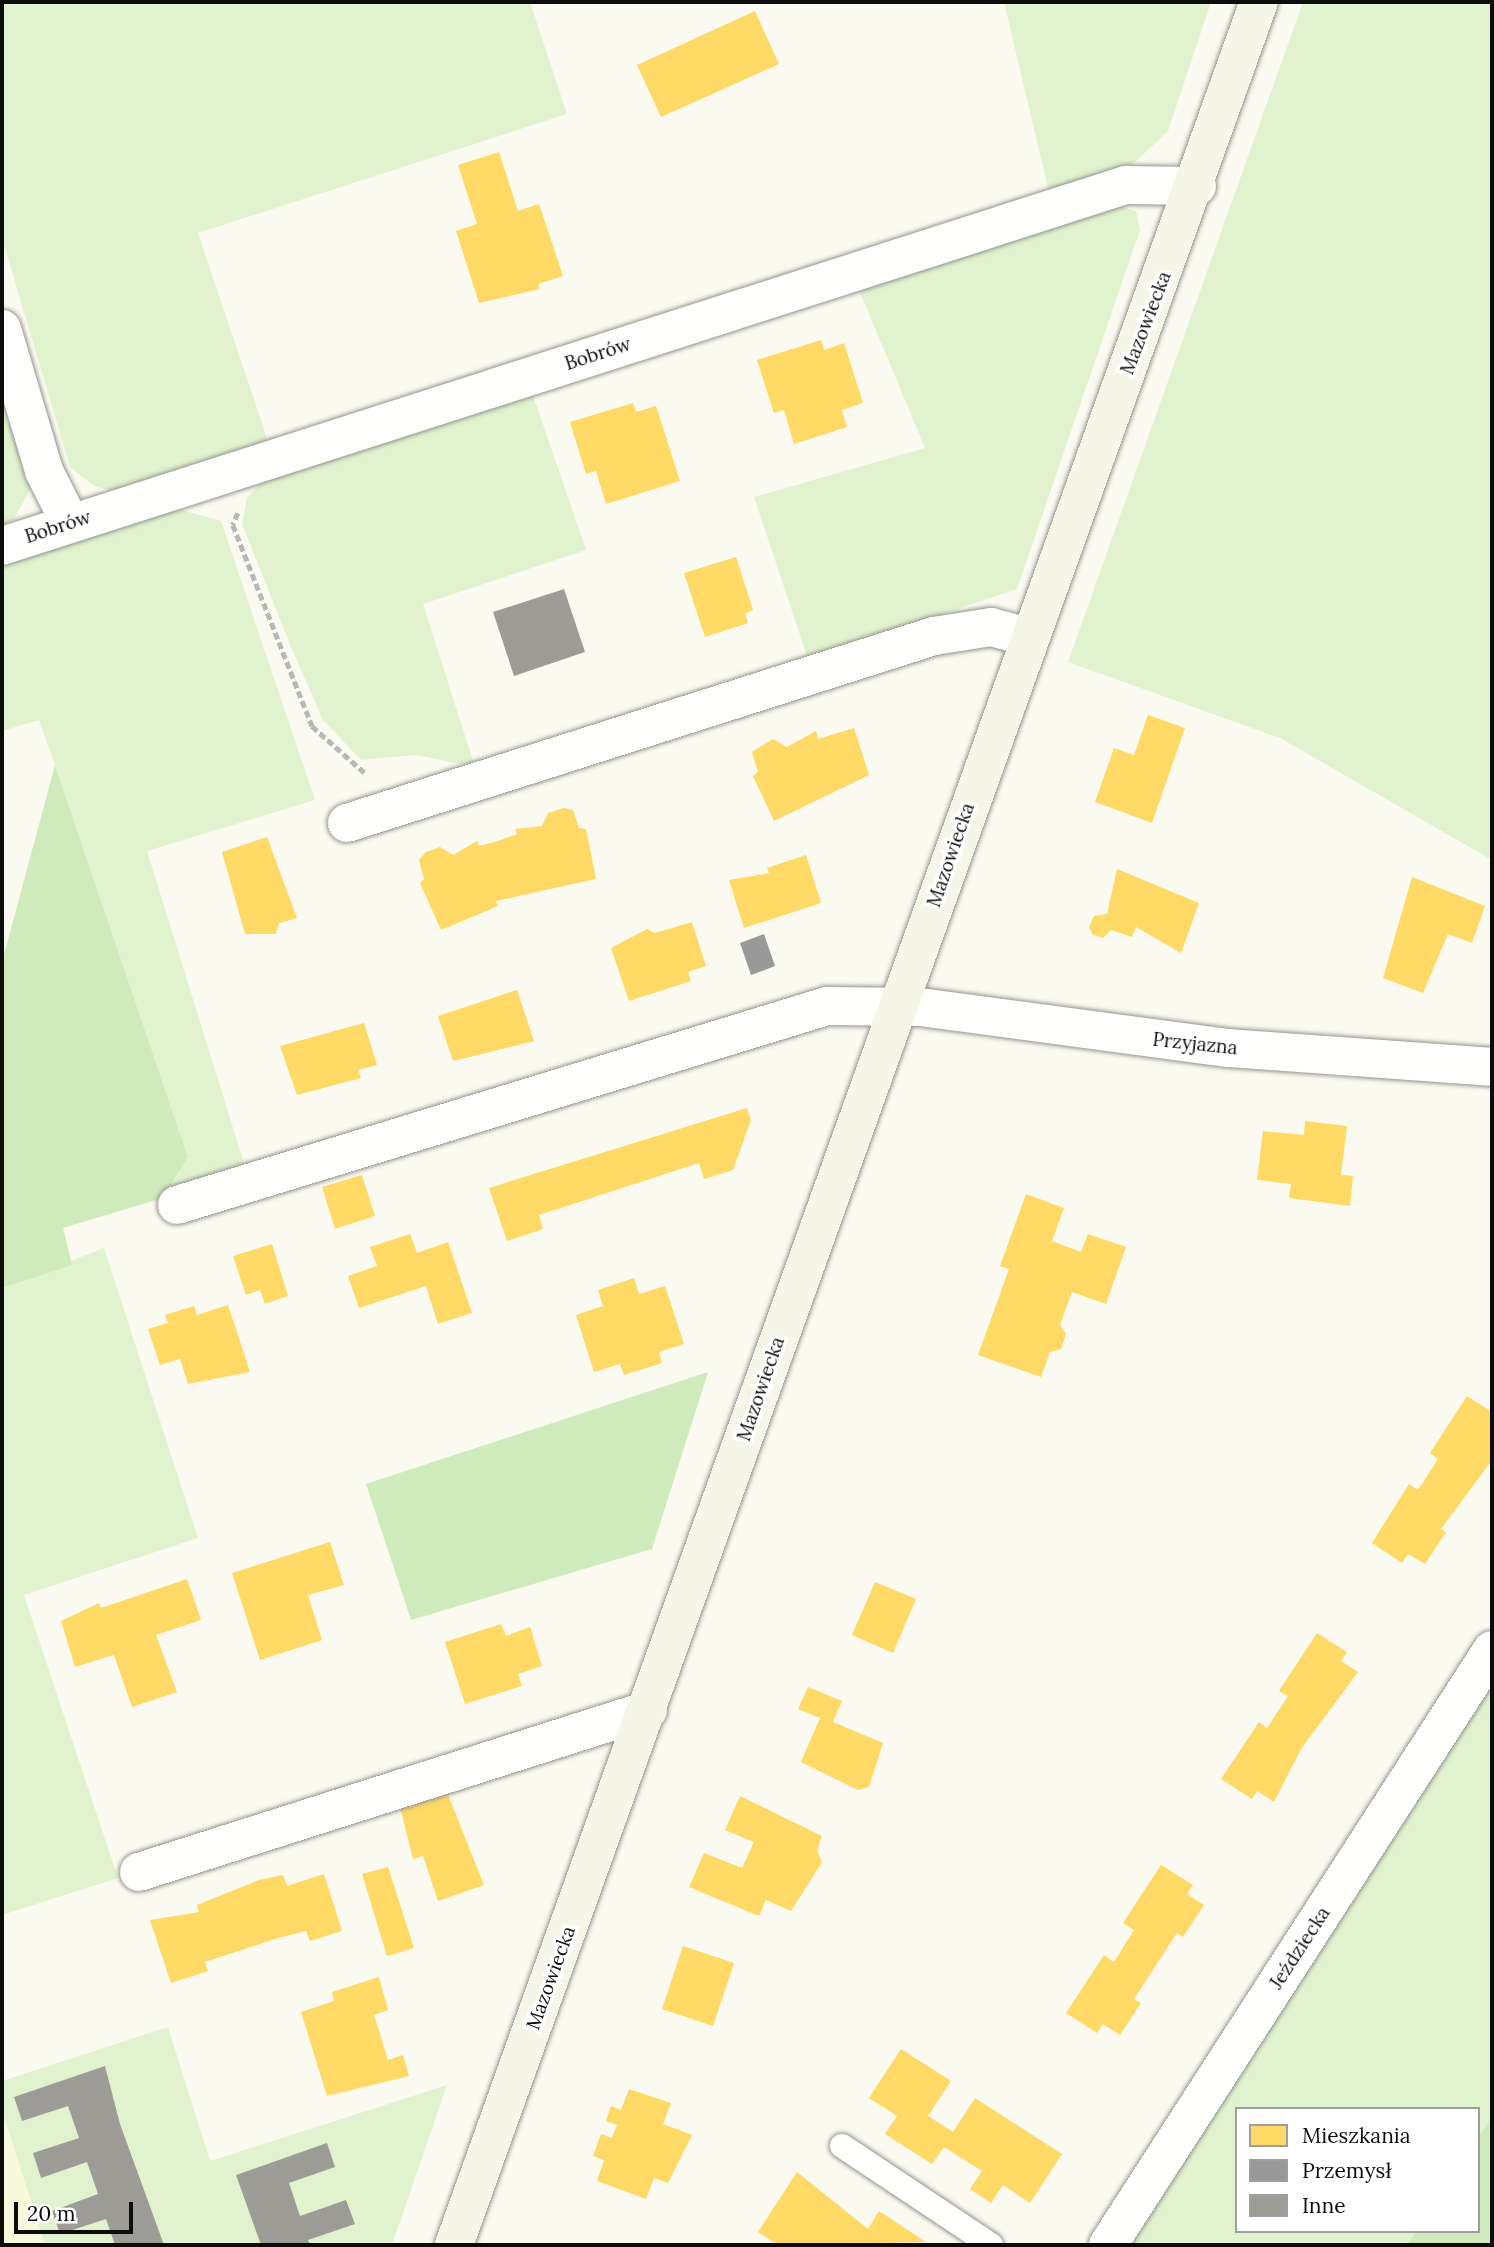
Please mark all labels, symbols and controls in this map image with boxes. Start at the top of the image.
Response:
street label: Mazowiecka [1116,268,1176,378]
street label: Bobrów [562,333,634,375]
street label: Bobrów [22,506,94,548]
street label: Mazowiecka [923,800,979,910]
street label: Przyjazna [1151,1028,1239,1060]
street label: Mazowiecka [733,1334,789,1444]
street label: Jeździecka [1265,1903,1335,1993]
street label: Mazowiecka [522,1923,580,2033]
legend [1235,2107,1480,2233]
text: Mieszkania [1302,2122,1411,2149]
text: Przemysł [1302,2157,1392,2184]
scale bar [18,2188,136,2232]
text: Inne [1302,2192,1346,2219]
text: 20 m [27,2200,76,2227]

